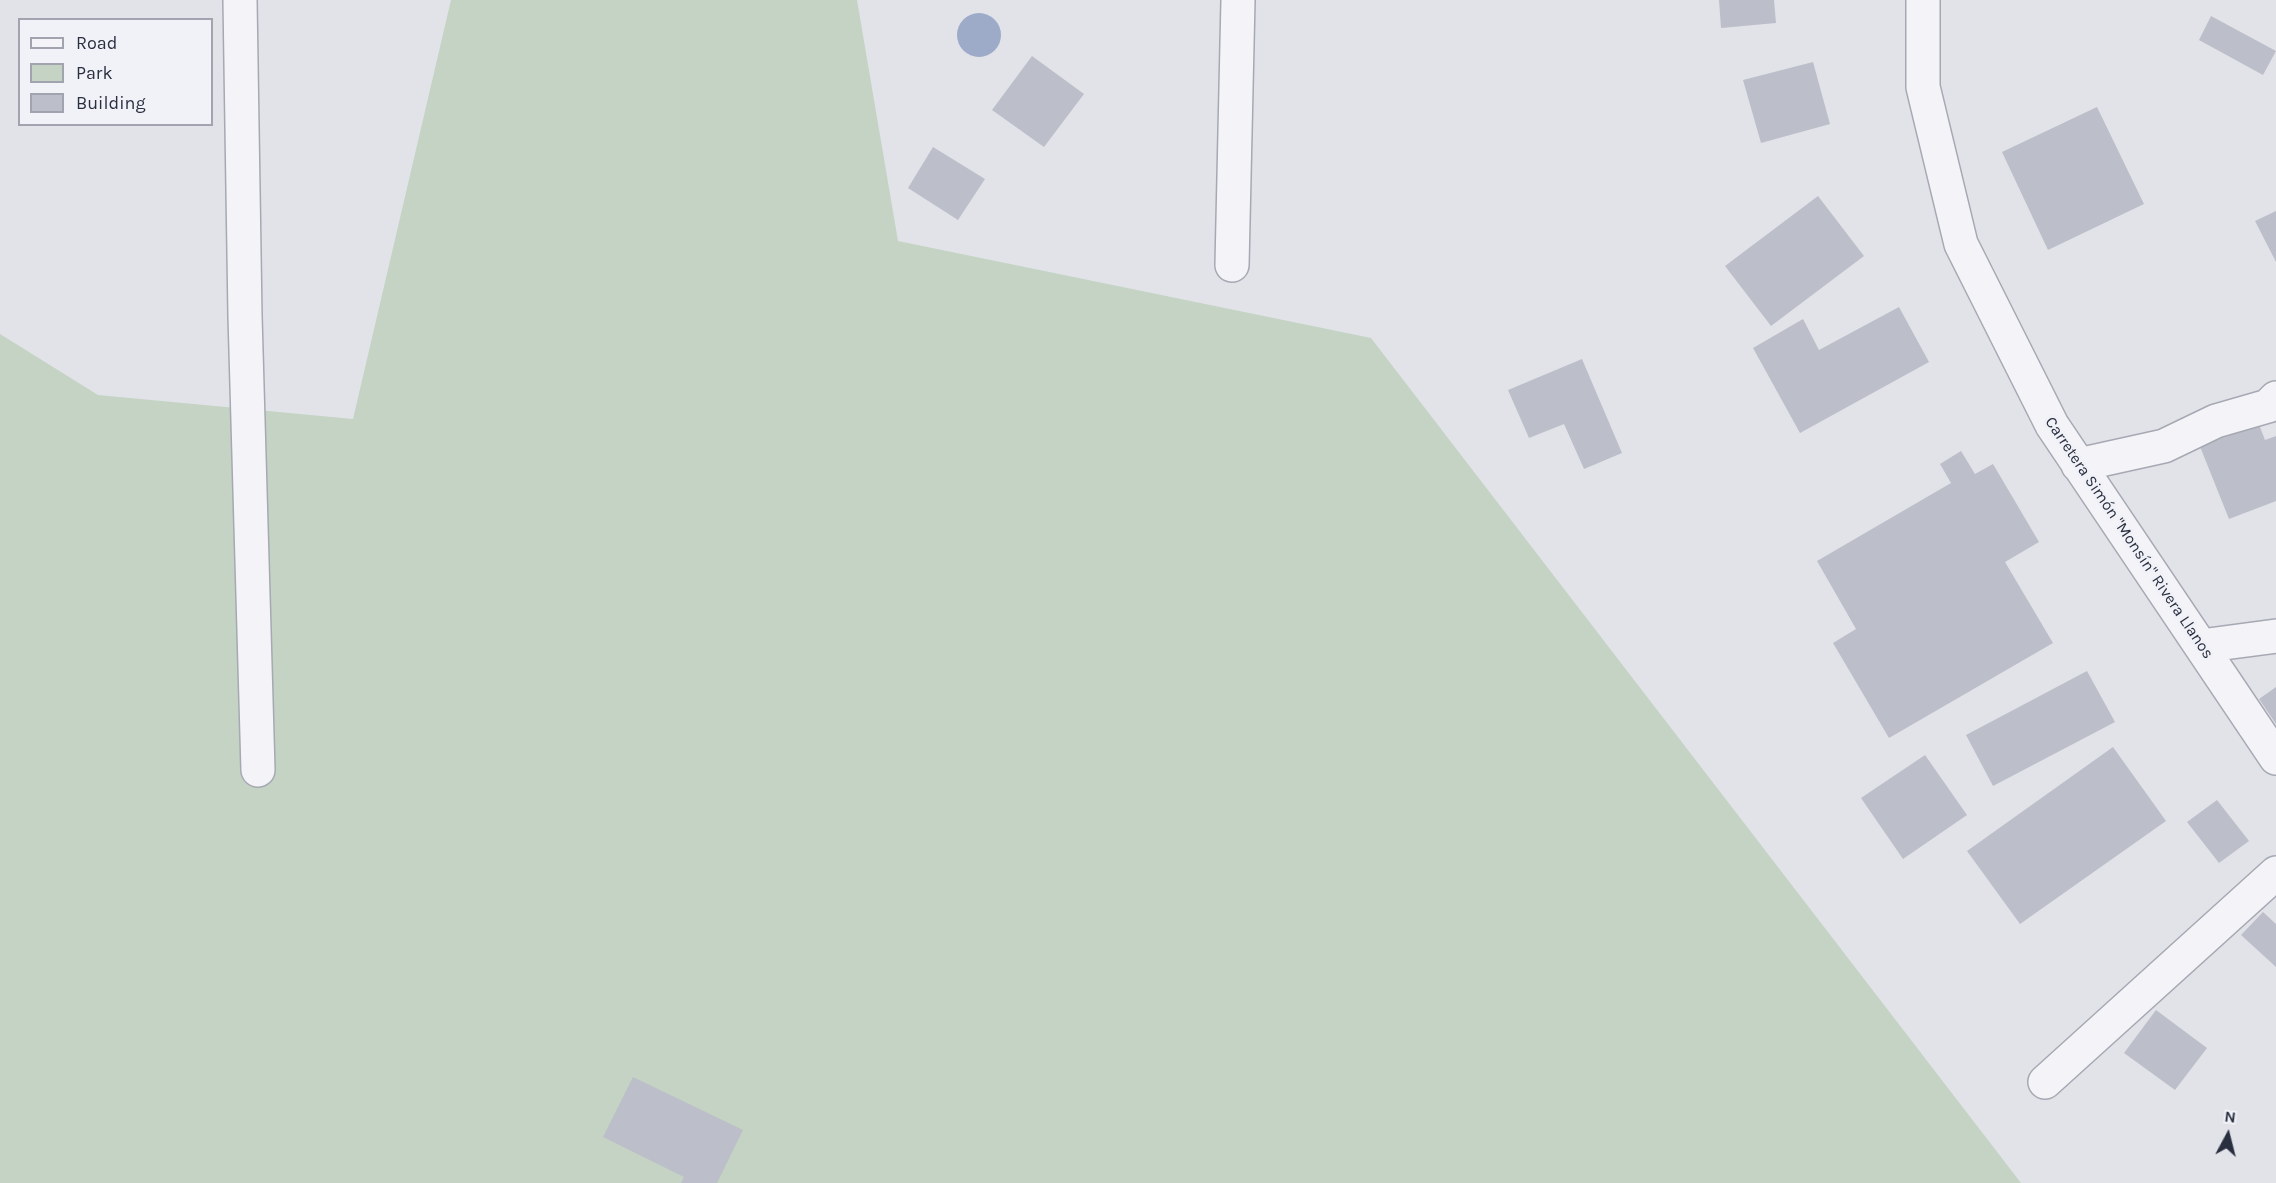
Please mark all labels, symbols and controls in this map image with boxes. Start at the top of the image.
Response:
legend [18,18,213,126]
text: Road [76,32,117,54]
text: Park [76,62,113,84]
text: Building [76,92,146,114]
street label: Carretera Simón "Monsín" Rivera Llanos [2041,413,2217,663]
north arrow [2198,1105,2258,1165]
text: N [2223,1107,2237,1127]

